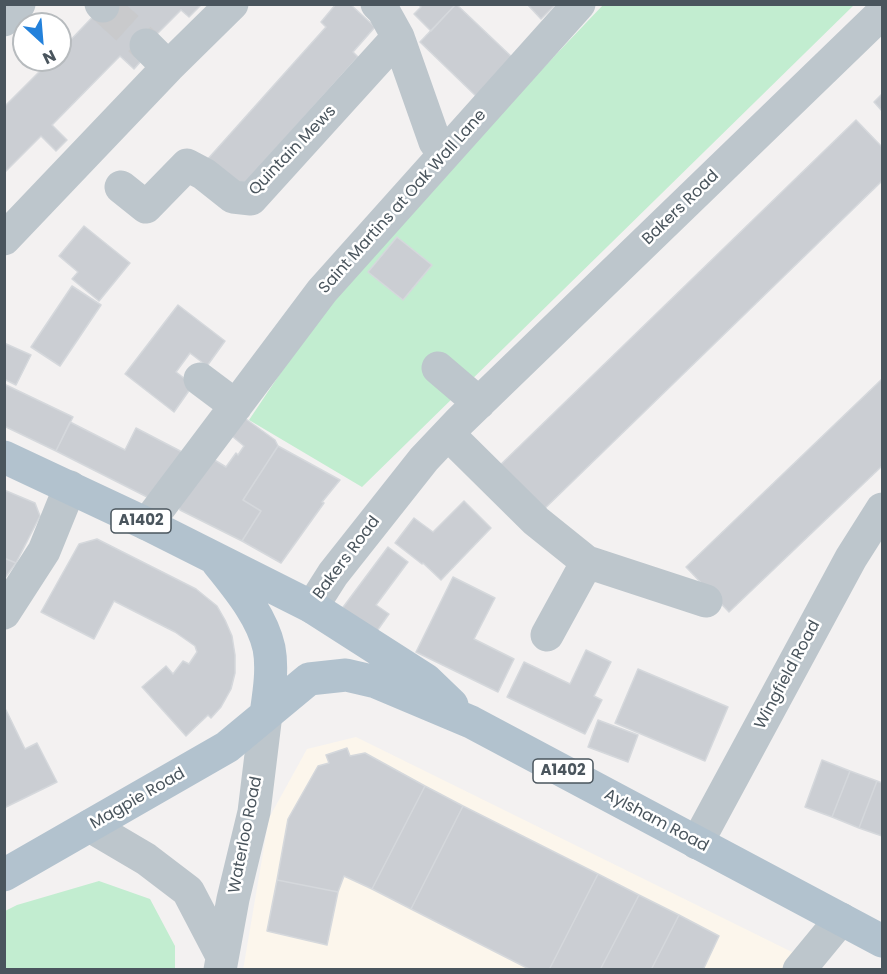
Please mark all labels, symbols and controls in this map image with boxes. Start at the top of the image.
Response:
north arrow [12,12,72,72]
text: N [39,44,60,70]
street label: Quintain Mews [245,102,341,200]
street label: Saint Martins at Oak Wall Lane [315,106,491,298]
street label: Bakers Road [639,167,723,249]
road number: A1402 [111,509,171,533]
street label: Bakers Road [310,513,384,603]
street label: Wingfield Road [751,617,825,733]
road number: A1402 [533,759,593,783]
street label: Magpie Road [87,764,189,834]
street label: Waterloo Road [225,775,267,895]
street label: Aylsham Road [601,785,711,857]

